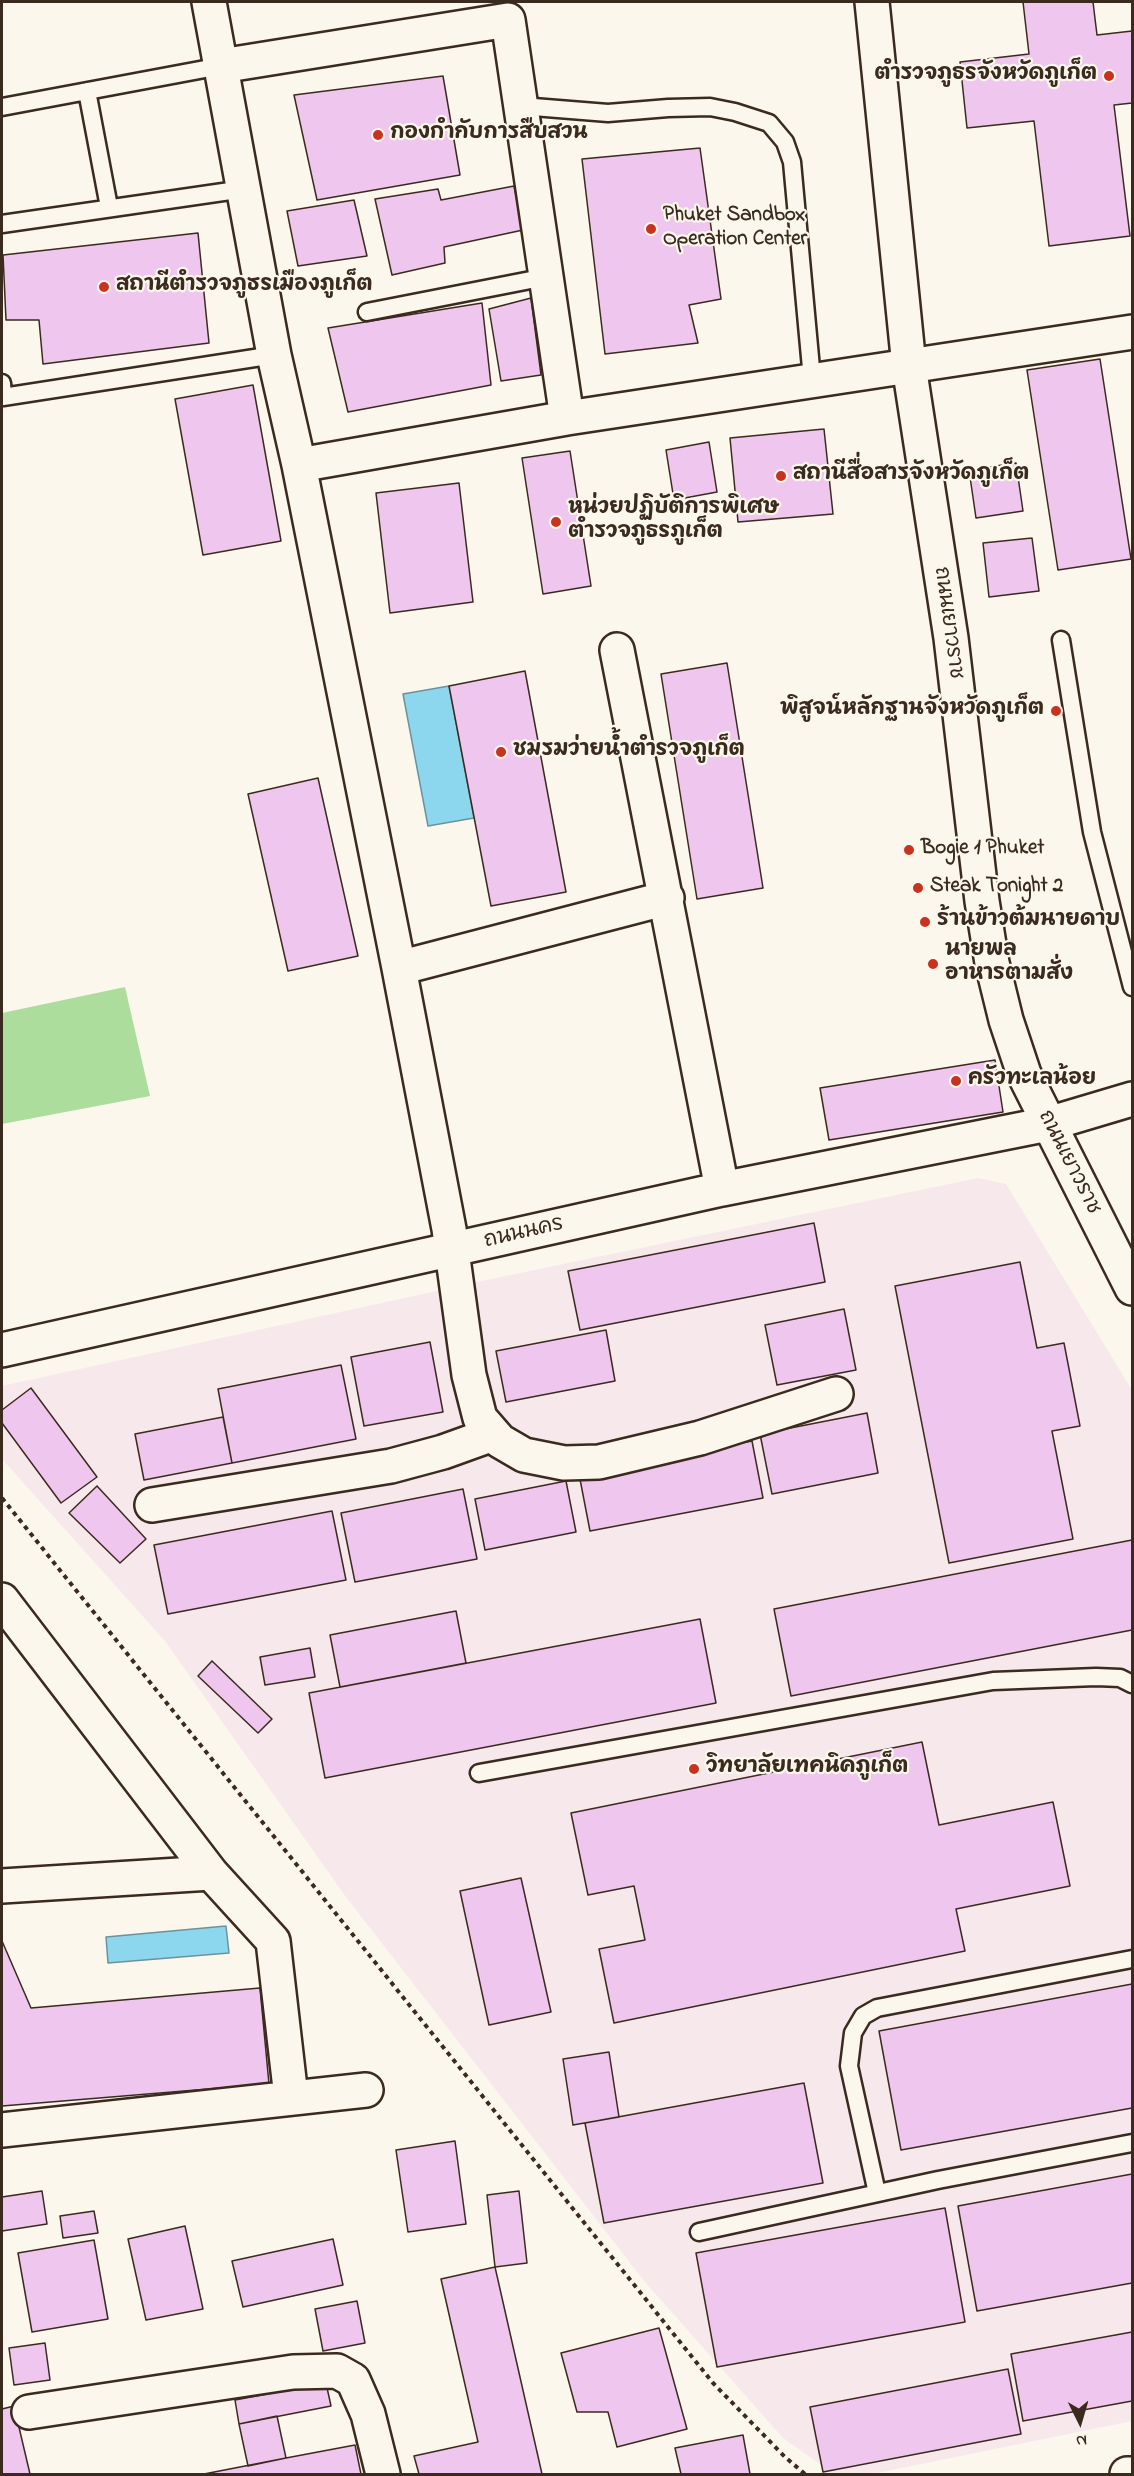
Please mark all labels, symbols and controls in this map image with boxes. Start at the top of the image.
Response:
place label: ตำรวจภูธรจังหวัดภูเก็ต [874,63,1097,89]
marker: ตำรวจภูธรจังหวัดภูเก็ต [1102,69,1116,83]
place label: กองกำกับการสืบสวน [390,122,588,148]
marker: กองกำกับการสืบสวน [371,128,385,142]
place label: Phuket Sandbox Operation Center [663,204,807,254]
marker: Phuket Sandbox Operation Center [644,222,658,236]
place label: สถานีตำรวจภูธรเมืองภูเก็ต [116,274,372,300]
marker: สถานีตำรวจภูธรเมืองภูเก็ต [97,280,111,294]
place label: สถานีสื่อสารจังหวัดภูเก็ต [793,463,1029,489]
marker: สถานีสื่อสารจังหวัดภูเก็ต [774,469,788,483]
place label: หน่วยปฏิบัติการพิเศษ ตำรวจภูธรภูเก็ต [568,497,779,547]
marker: หน่วยปฏิบัติการพิเศษ ตำรวจภูธรภูเก็ต [549,515,563,529]
street label: ถนนเยาวราช [927,565,967,681]
place label: พิสูจน์หลักฐานจังหวัดภูเก็ต [780,698,1044,724]
marker: พิสูจน์หลักฐานจังหวัดภูเก็ต [1049,704,1063,718]
place label: ชมรมว่ายน้ำตำรวจภูเก็ต [513,739,745,765]
marker: ชมรมว่ายน้ำตำรวจภูเก็ต [494,745,508,759]
place label: Bogie 1 Phuket [921,837,1044,863]
marker: Bogie 1 Phuket [902,843,916,857]
place label: Steak Tonight 2 [930,875,1063,901]
marker: Steak Tonight 2 [911,881,925,895]
place label: ร้านข้าวต้มนายดาบ [937,909,1120,935]
marker: ร้านข้าวต้มนายดาบ [918,915,932,929]
place label: นายพล อาหารตามสั่ง [945,939,1073,989]
marker: นายพล อาหารตามสั่ง [926,957,940,971]
place label: ครัวทะเลน้อย [968,1068,1096,1094]
marker: ครัวทะเลน้อย [949,1074,963,1088]
street label: ถนนเยาวราช [1031,1107,1105,1219]
street label: ถนนนคร [482,1213,566,1255]
place label: วิทยาลัยเทคนิคภูเก็ต [706,1756,908,1782]
marker: วิทยาลัยเทคนิคภูเก็ต [687,1762,701,1776]
north arrow [1050,2392,1110,2452]
text: N [1075,2428,1088,2452]

